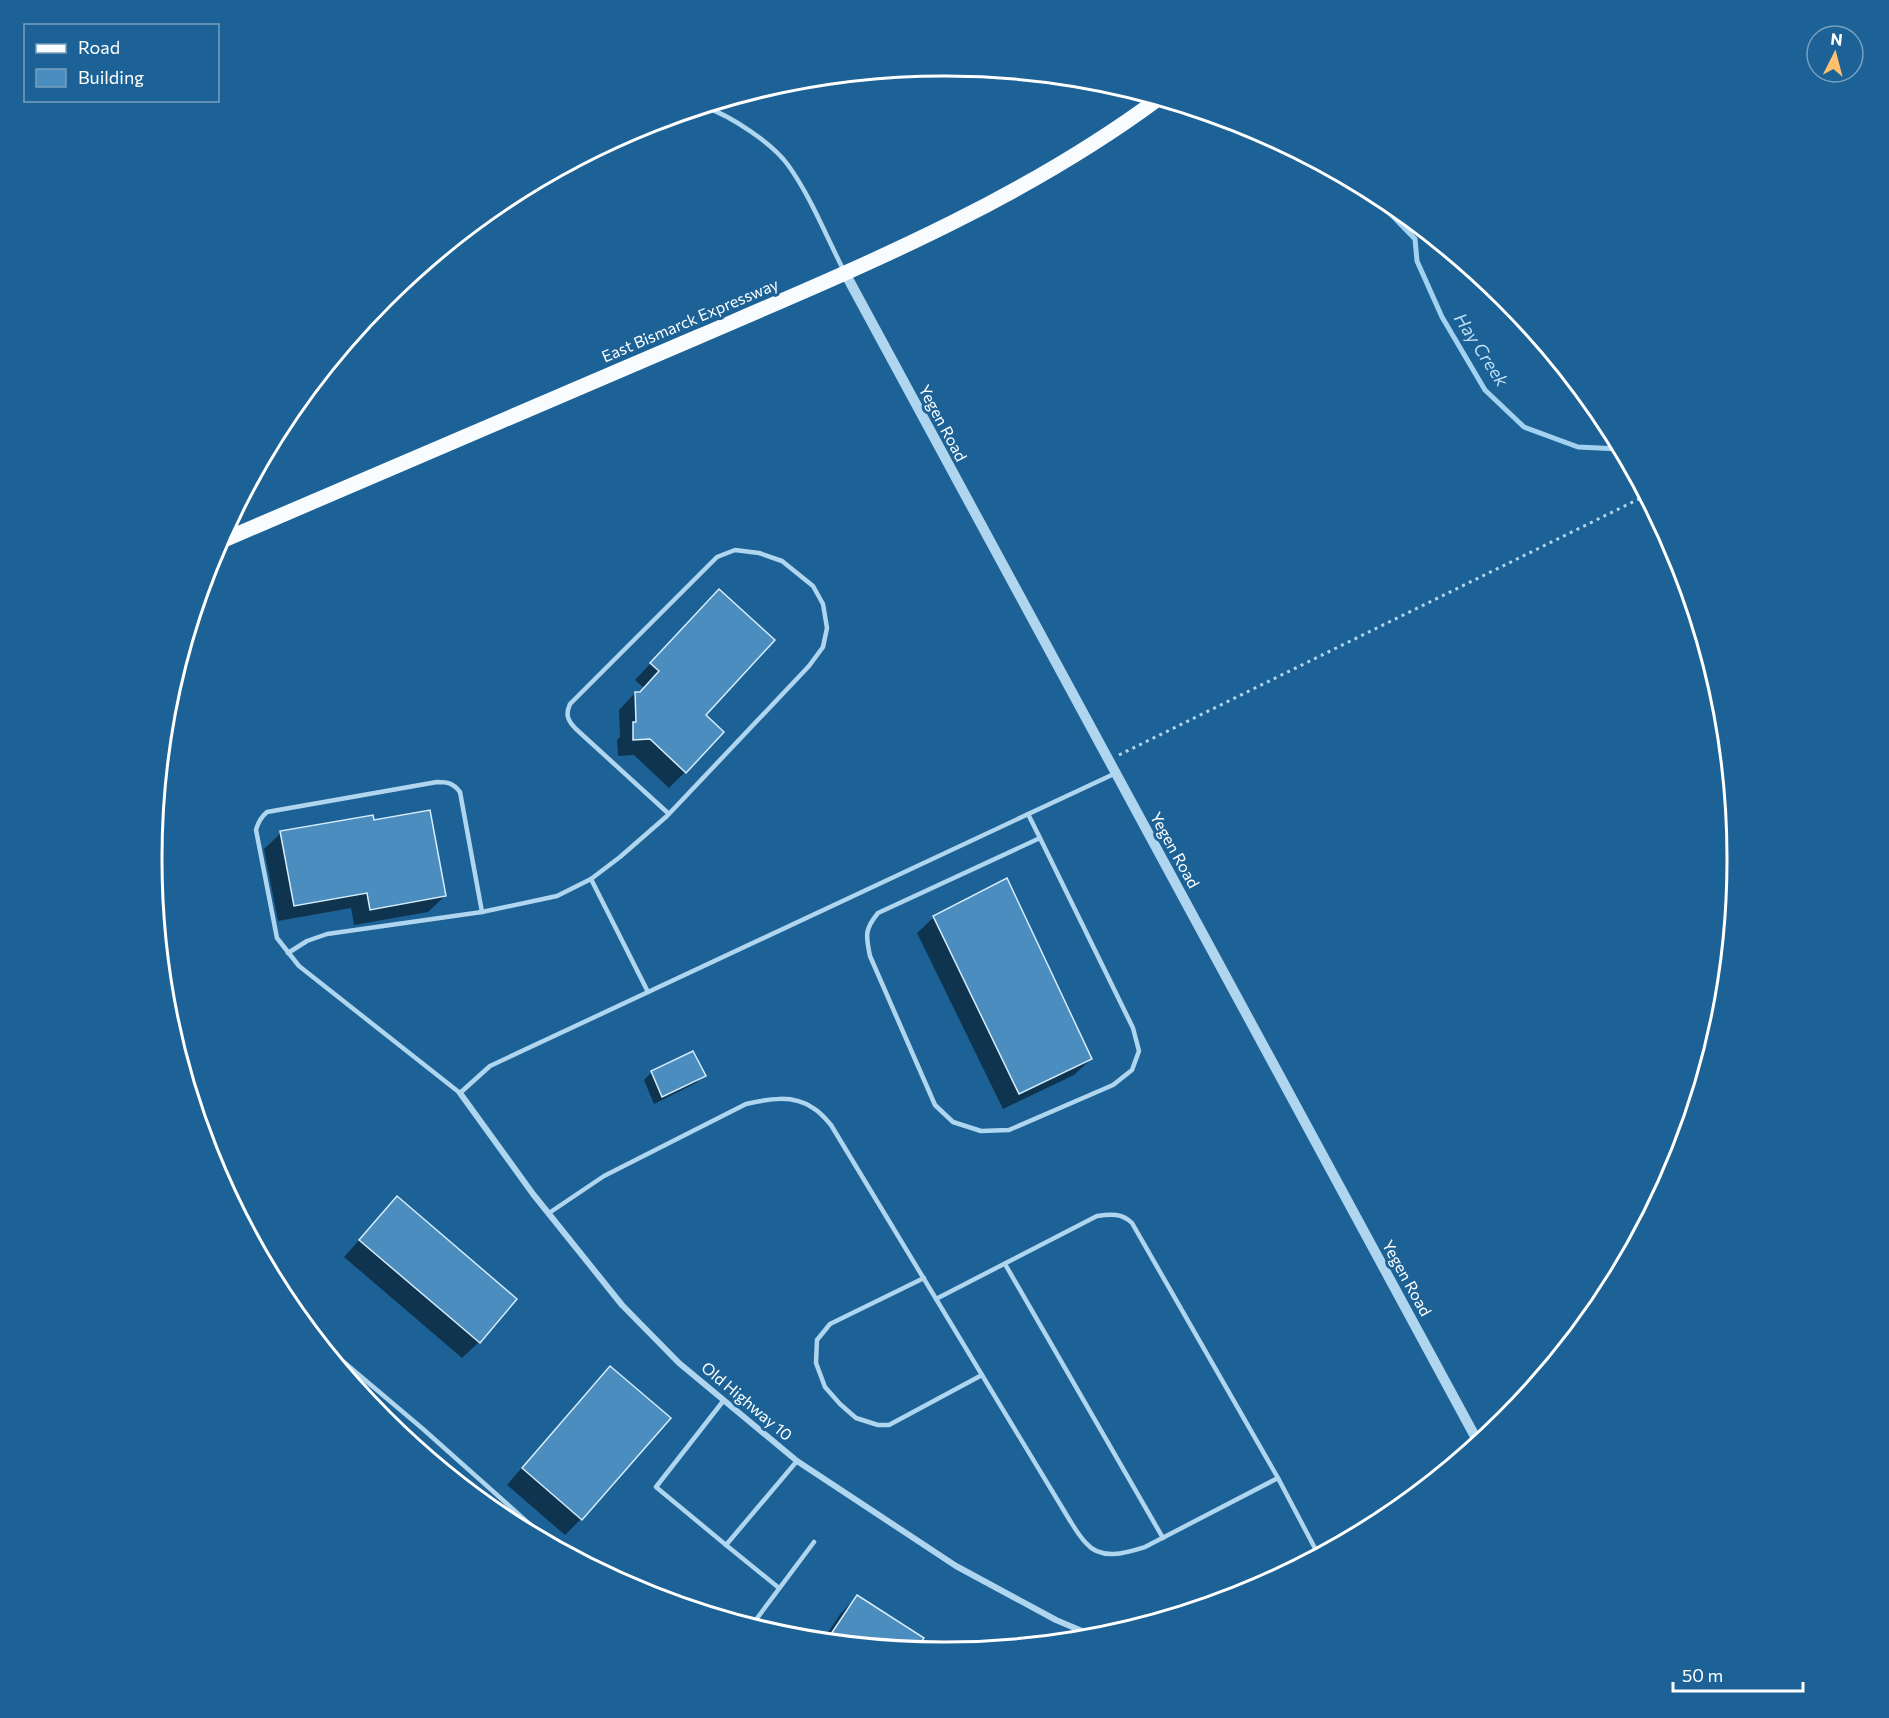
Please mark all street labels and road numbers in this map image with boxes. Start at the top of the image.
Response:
street label: East Bismarck Expressway [599,274,781,365]
street label: Yegen Road [915,381,972,464]
street label: Yegen Road [1147,808,1204,891]
street label: Yegen Road [1379,1236,1436,1319]
street label: Old Highway 10 [698,1357,797,1444]

